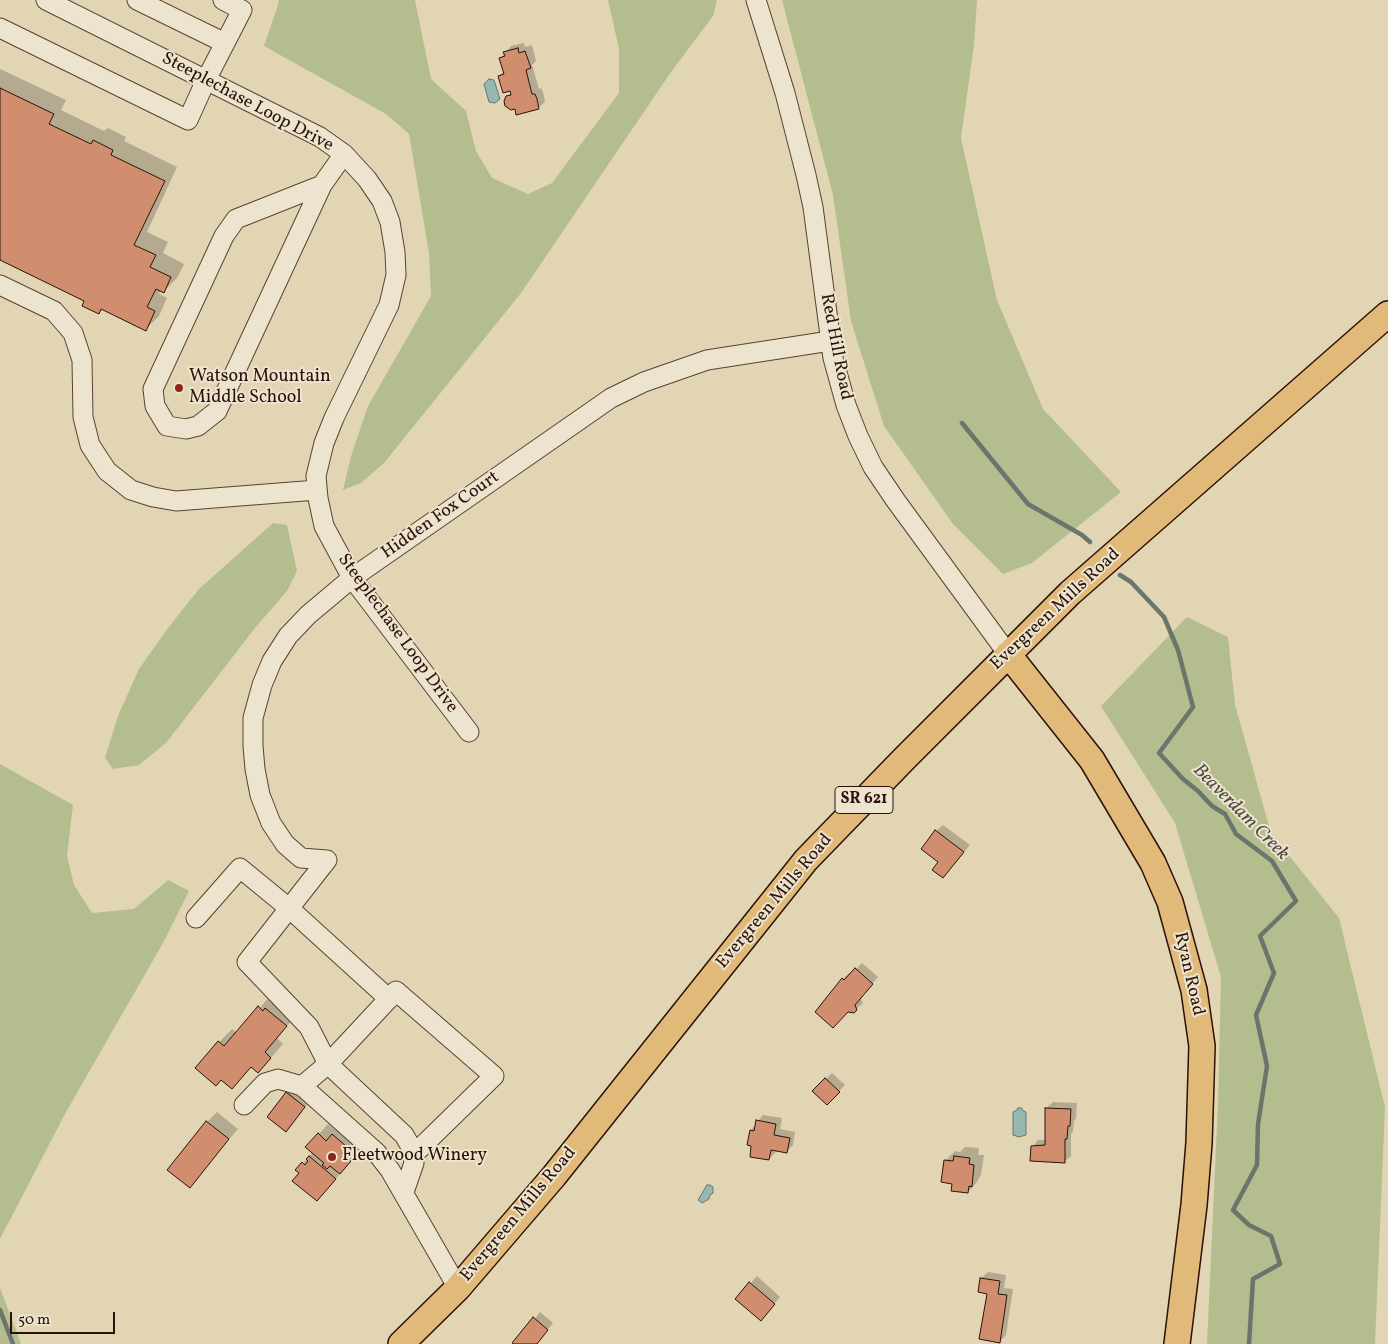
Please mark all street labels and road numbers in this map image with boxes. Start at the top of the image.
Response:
street label: Steeplechase Loop Drive [157,49,337,157]
street label: Red Hill Road [814,292,856,402]
street label: Hidden Fox Court [378,467,504,565]
street label: Evergreen Mills Road [987,544,1125,676]
street label: Steeplechase Loop Drive [332,550,462,718]
road number: SR 621 [835,786,893,814]
street label: Evergreen Mills Road [712,830,838,974]
street label: Ryan Road [1168,930,1208,1018]
street label: Evergreen Mills Road [456,1143,582,1287]

